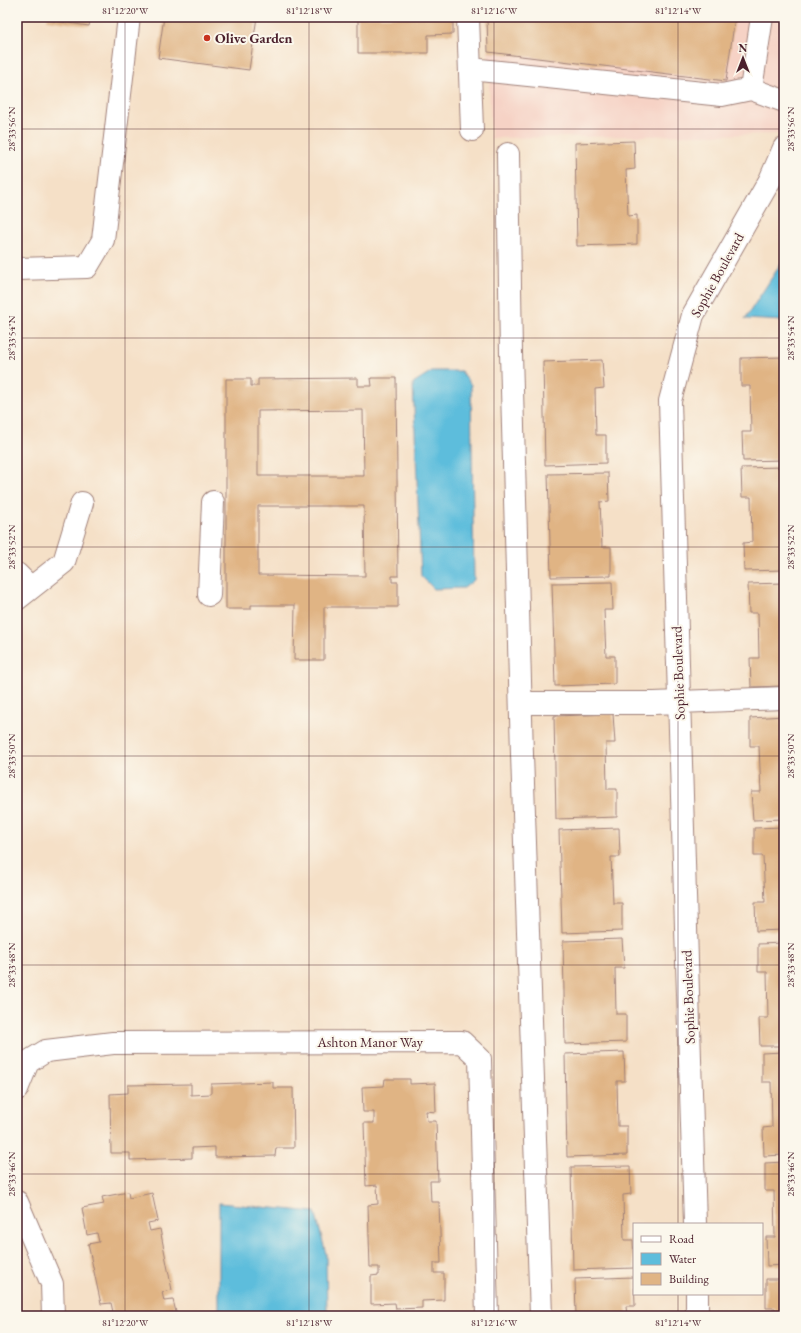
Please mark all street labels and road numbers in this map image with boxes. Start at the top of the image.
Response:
street label: Sophie Boulevard [686,229,748,320]
street label: Sophie Boulevard [667,625,689,720]
street label: Sophie Boulevard [677,949,699,1044]
street label: Ashton Manor Way [316,1033,424,1051]

